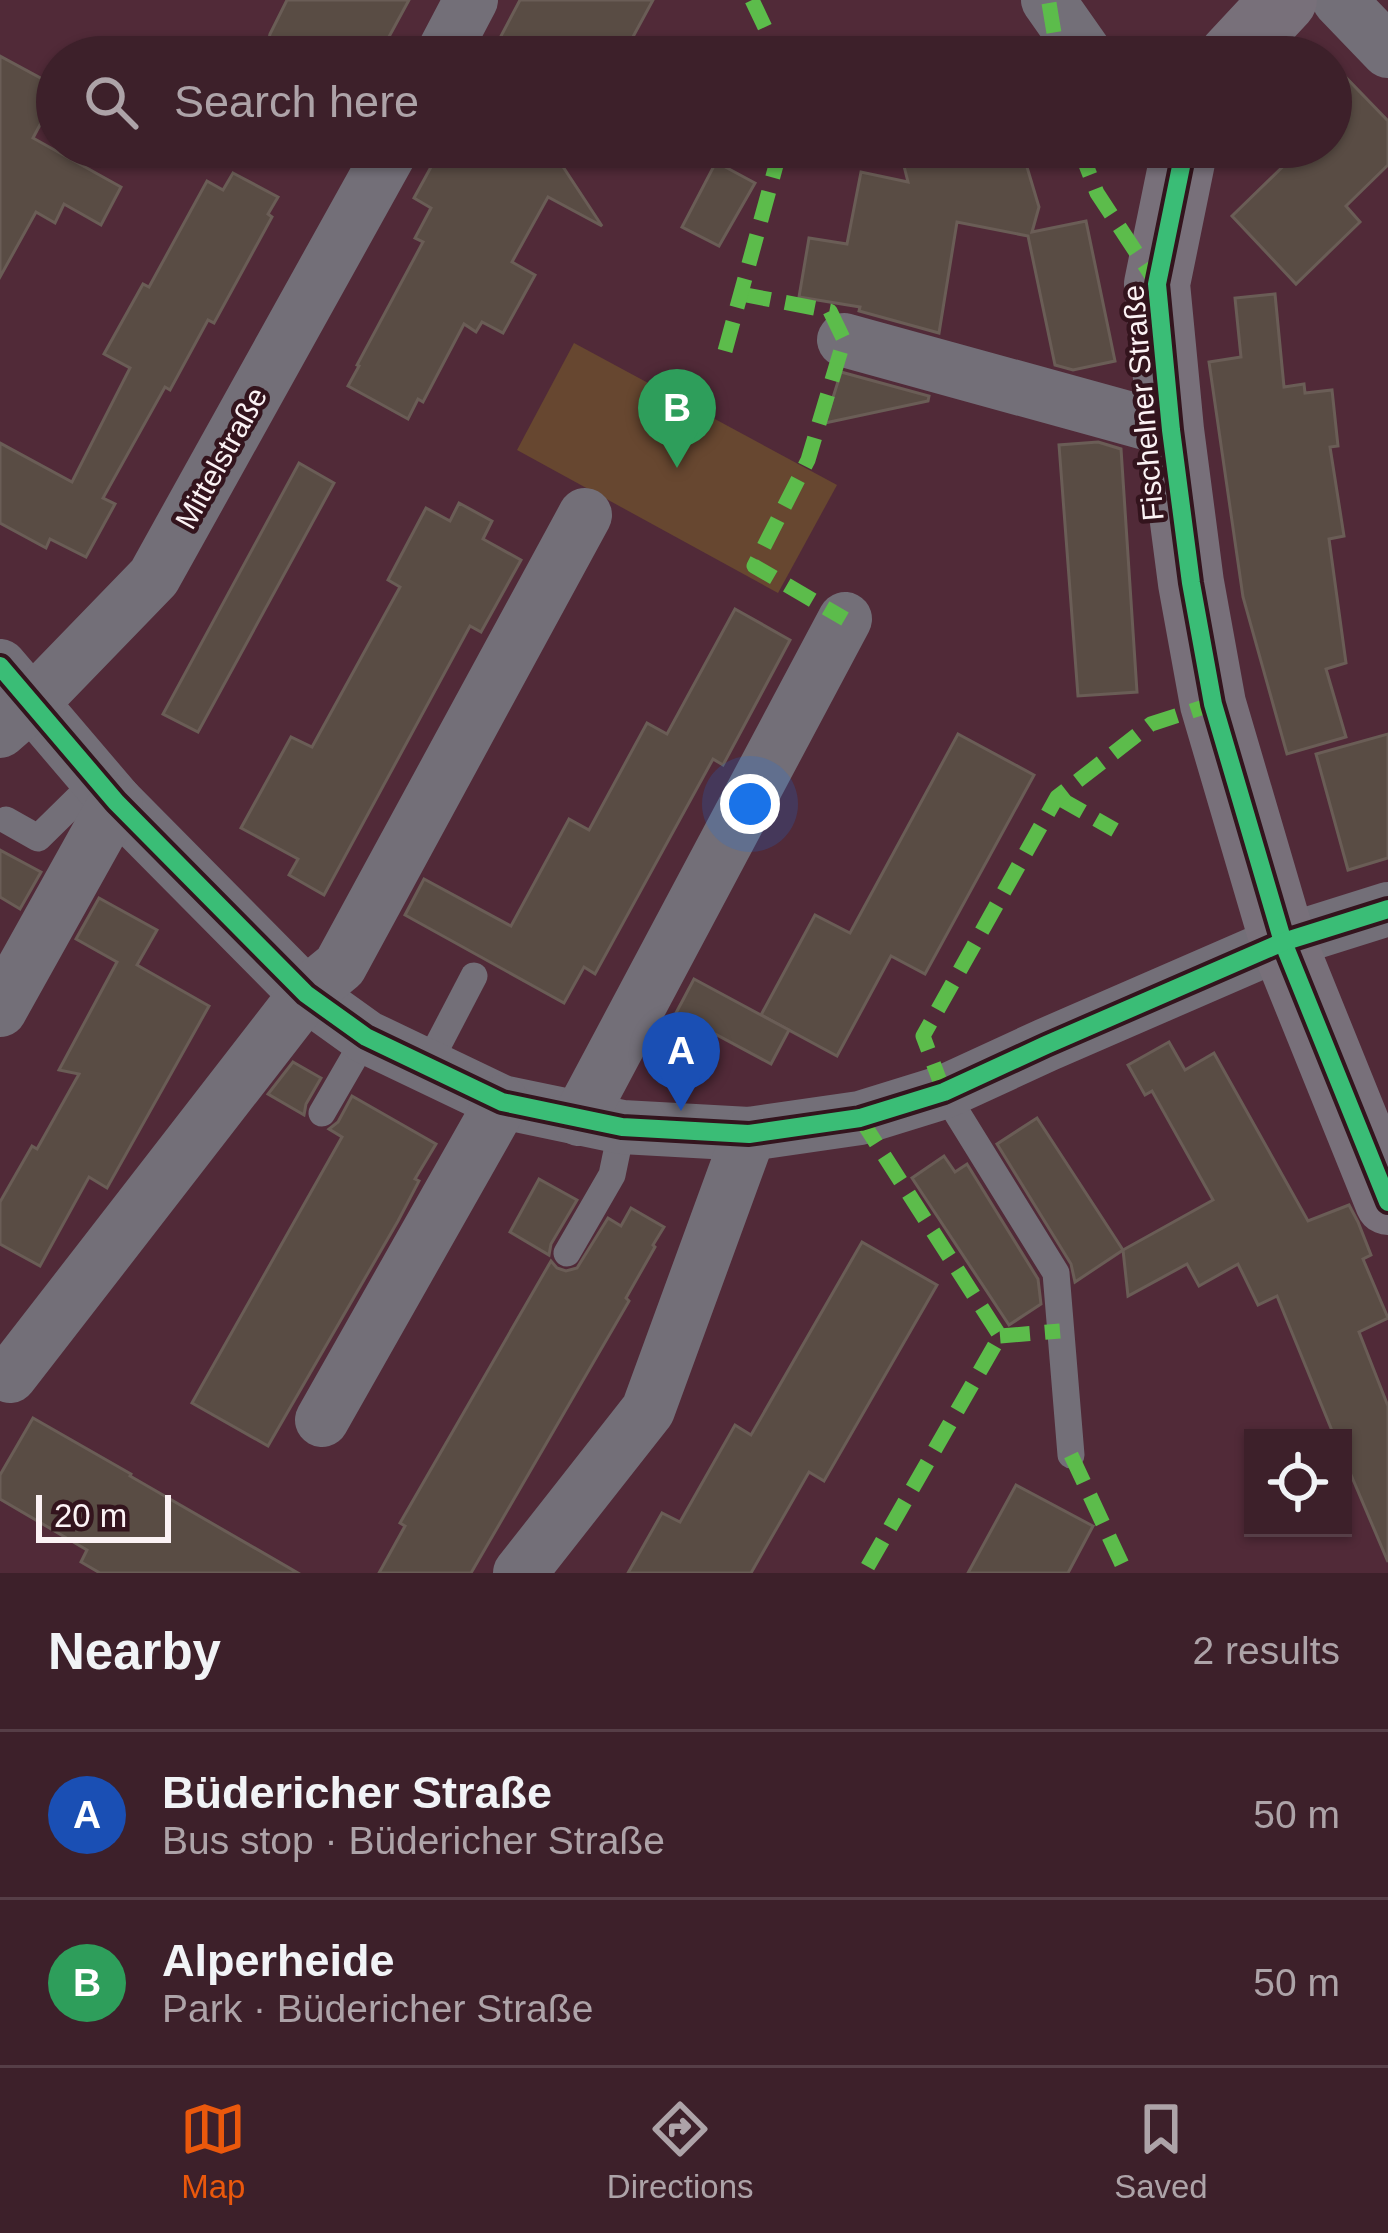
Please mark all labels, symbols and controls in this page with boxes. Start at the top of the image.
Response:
search box [36,36,1352,168]
icon: search [78,69,144,135]
text: Search here [174,76,419,127]
street label: Fischelner Straße [1116,284,1170,522]
pin: B [638,369,716,468]
street label: Mittelstraße [169,381,273,535]
your location [720,774,780,834]
pin: A [642,1012,720,1111]
map controls [1244,1429,1352,1537]
button: locate [1244,1429,1352,1537]
scale bar [36,1489,171,1542]
text: 20 m [54,1497,127,1534]
text: Nearby [48,1623,221,1680]
text: 2 results [1193,1629,1340,1672]
text: Büdericher Straße [162,1767,552,1818]
text: A [73,1793,101,1836]
text: 50 m [1253,1793,1340,1836]
text: Bus stop · Büdericher Straße [162,1819,665,1862]
text: Alperheide [162,1935,395,1986]
text: B [73,1961,101,2004]
text: 50 m [1253,1961,1340,2004]
text: Park · Büdericher Straße [162,1987,593,2030]
tab: Map [180,2096,246,2206]
tab: Directions [607,2096,754,2206]
tab: Saved [1114,2096,1208,2206]

